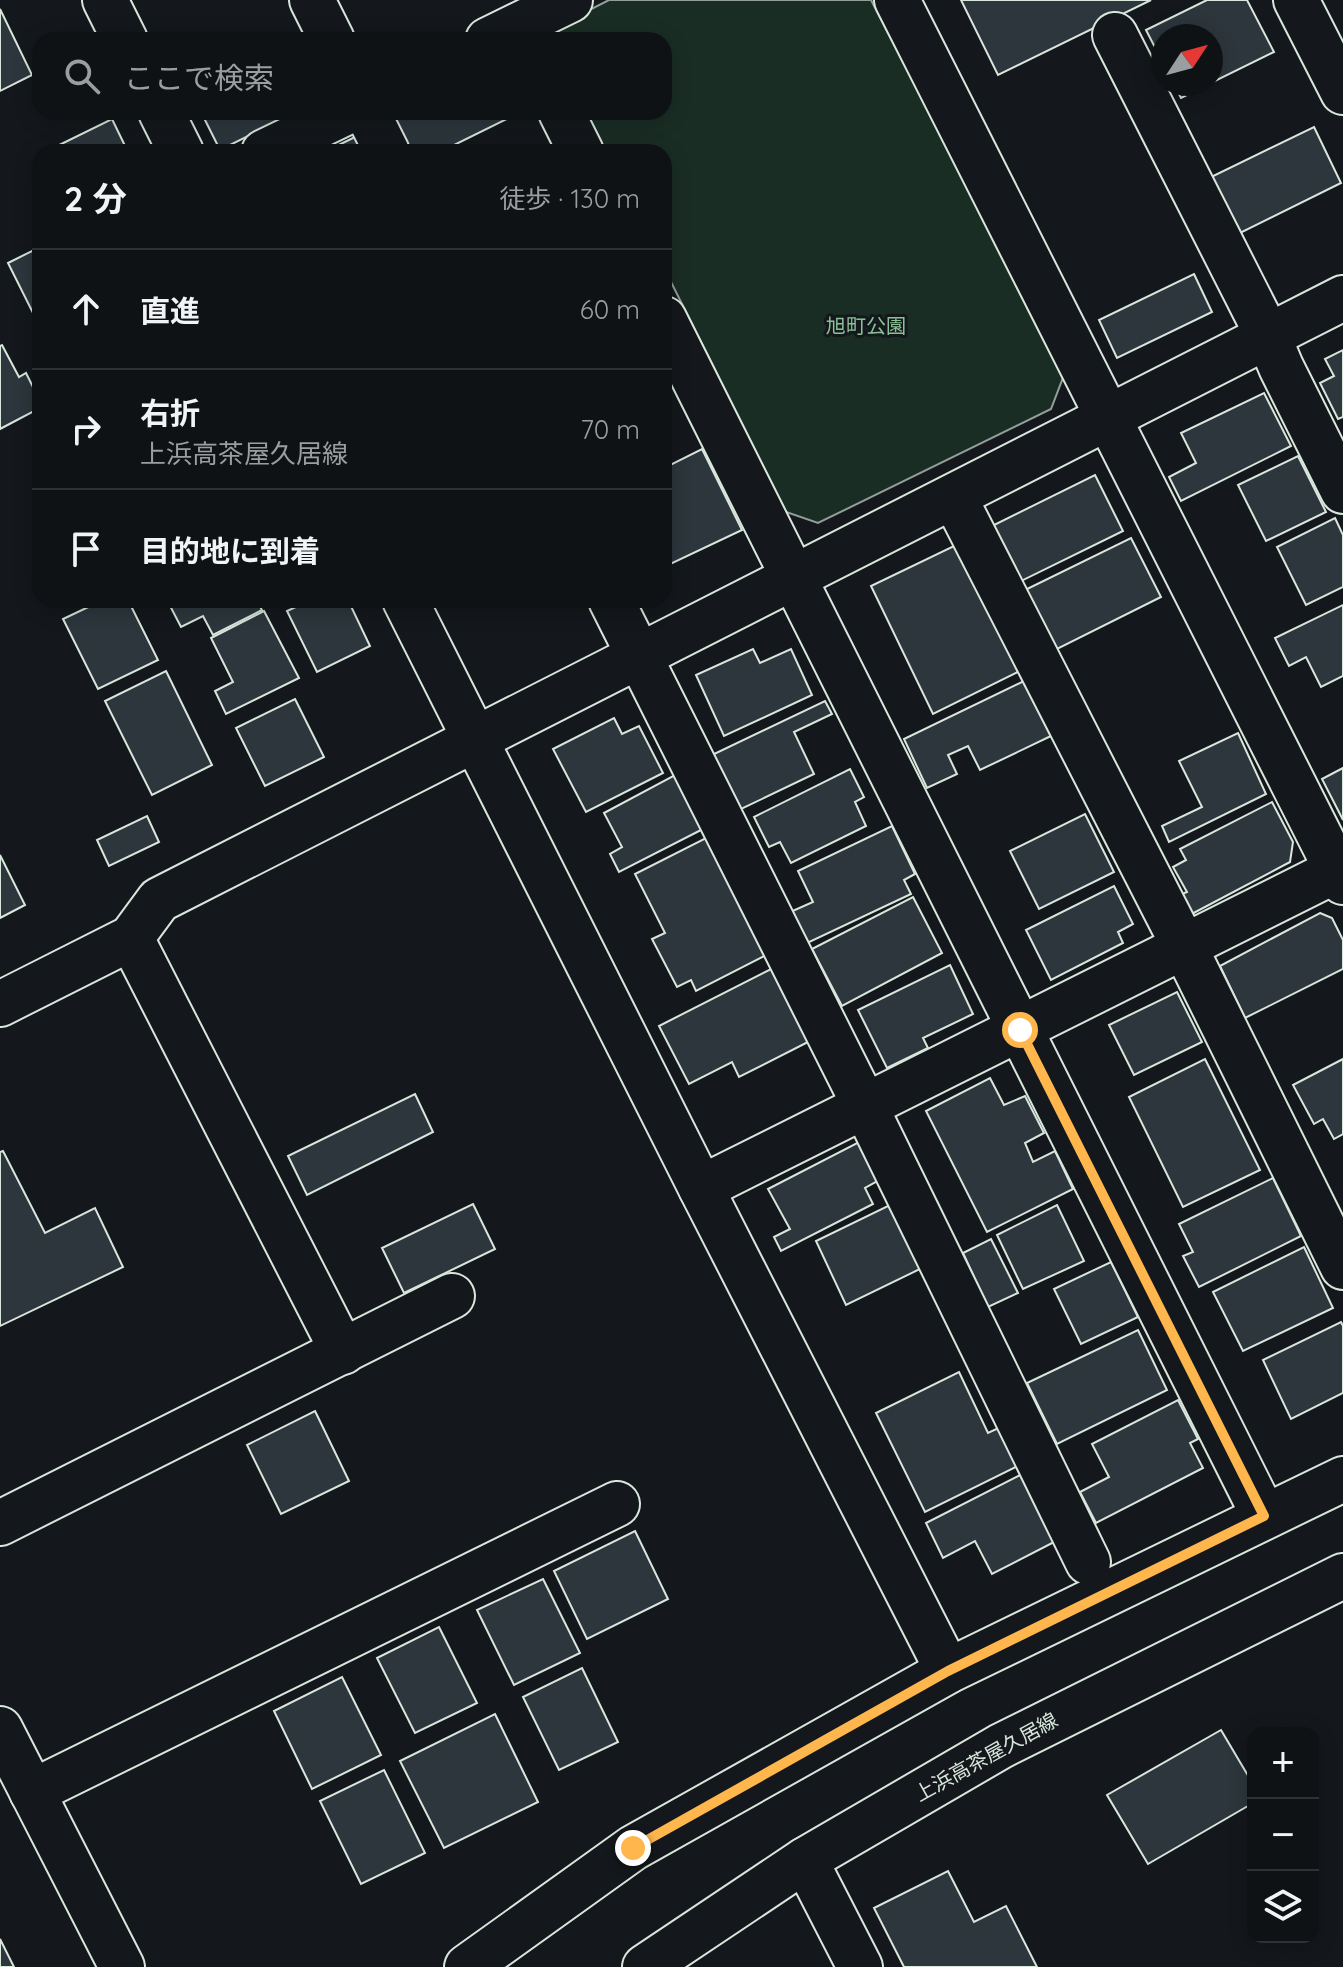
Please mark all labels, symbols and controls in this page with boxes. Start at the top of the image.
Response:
north arrow [1151,24,1223,96]
search box [32,32,672,120]
icon: search [60,54,104,98]
text: ここで検索 [124,59,274,97]
text: 2 分 [64,177,127,220]
text: 徒歩 · 130 m [499,182,640,215]
icon: ahead [64,287,108,331]
text: 直進 [140,292,200,330]
text: 60 m [580,293,640,326]
park label: 旭町公園 [826,313,906,338]
text: 右折 [140,394,200,432]
icon: right [64,407,108,451]
text: 70 m [580,413,640,446]
text: 上浜高茶屋久居線 [140,437,348,470]
icon: arrive [64,527,108,571]
text: 目的地に到着 [140,532,320,570]
route start [1002,1012,1038,1048]
street label: 上浜高茶屋久居線 [910,1707,1062,1806]
map controls [1247,1727,1319,1943]
button: + [1247,1727,1319,1799]
button: − [1247,1799,1319,1871]
route end [615,1830,651,1866]
button: layers [1247,1871,1319,1943]

